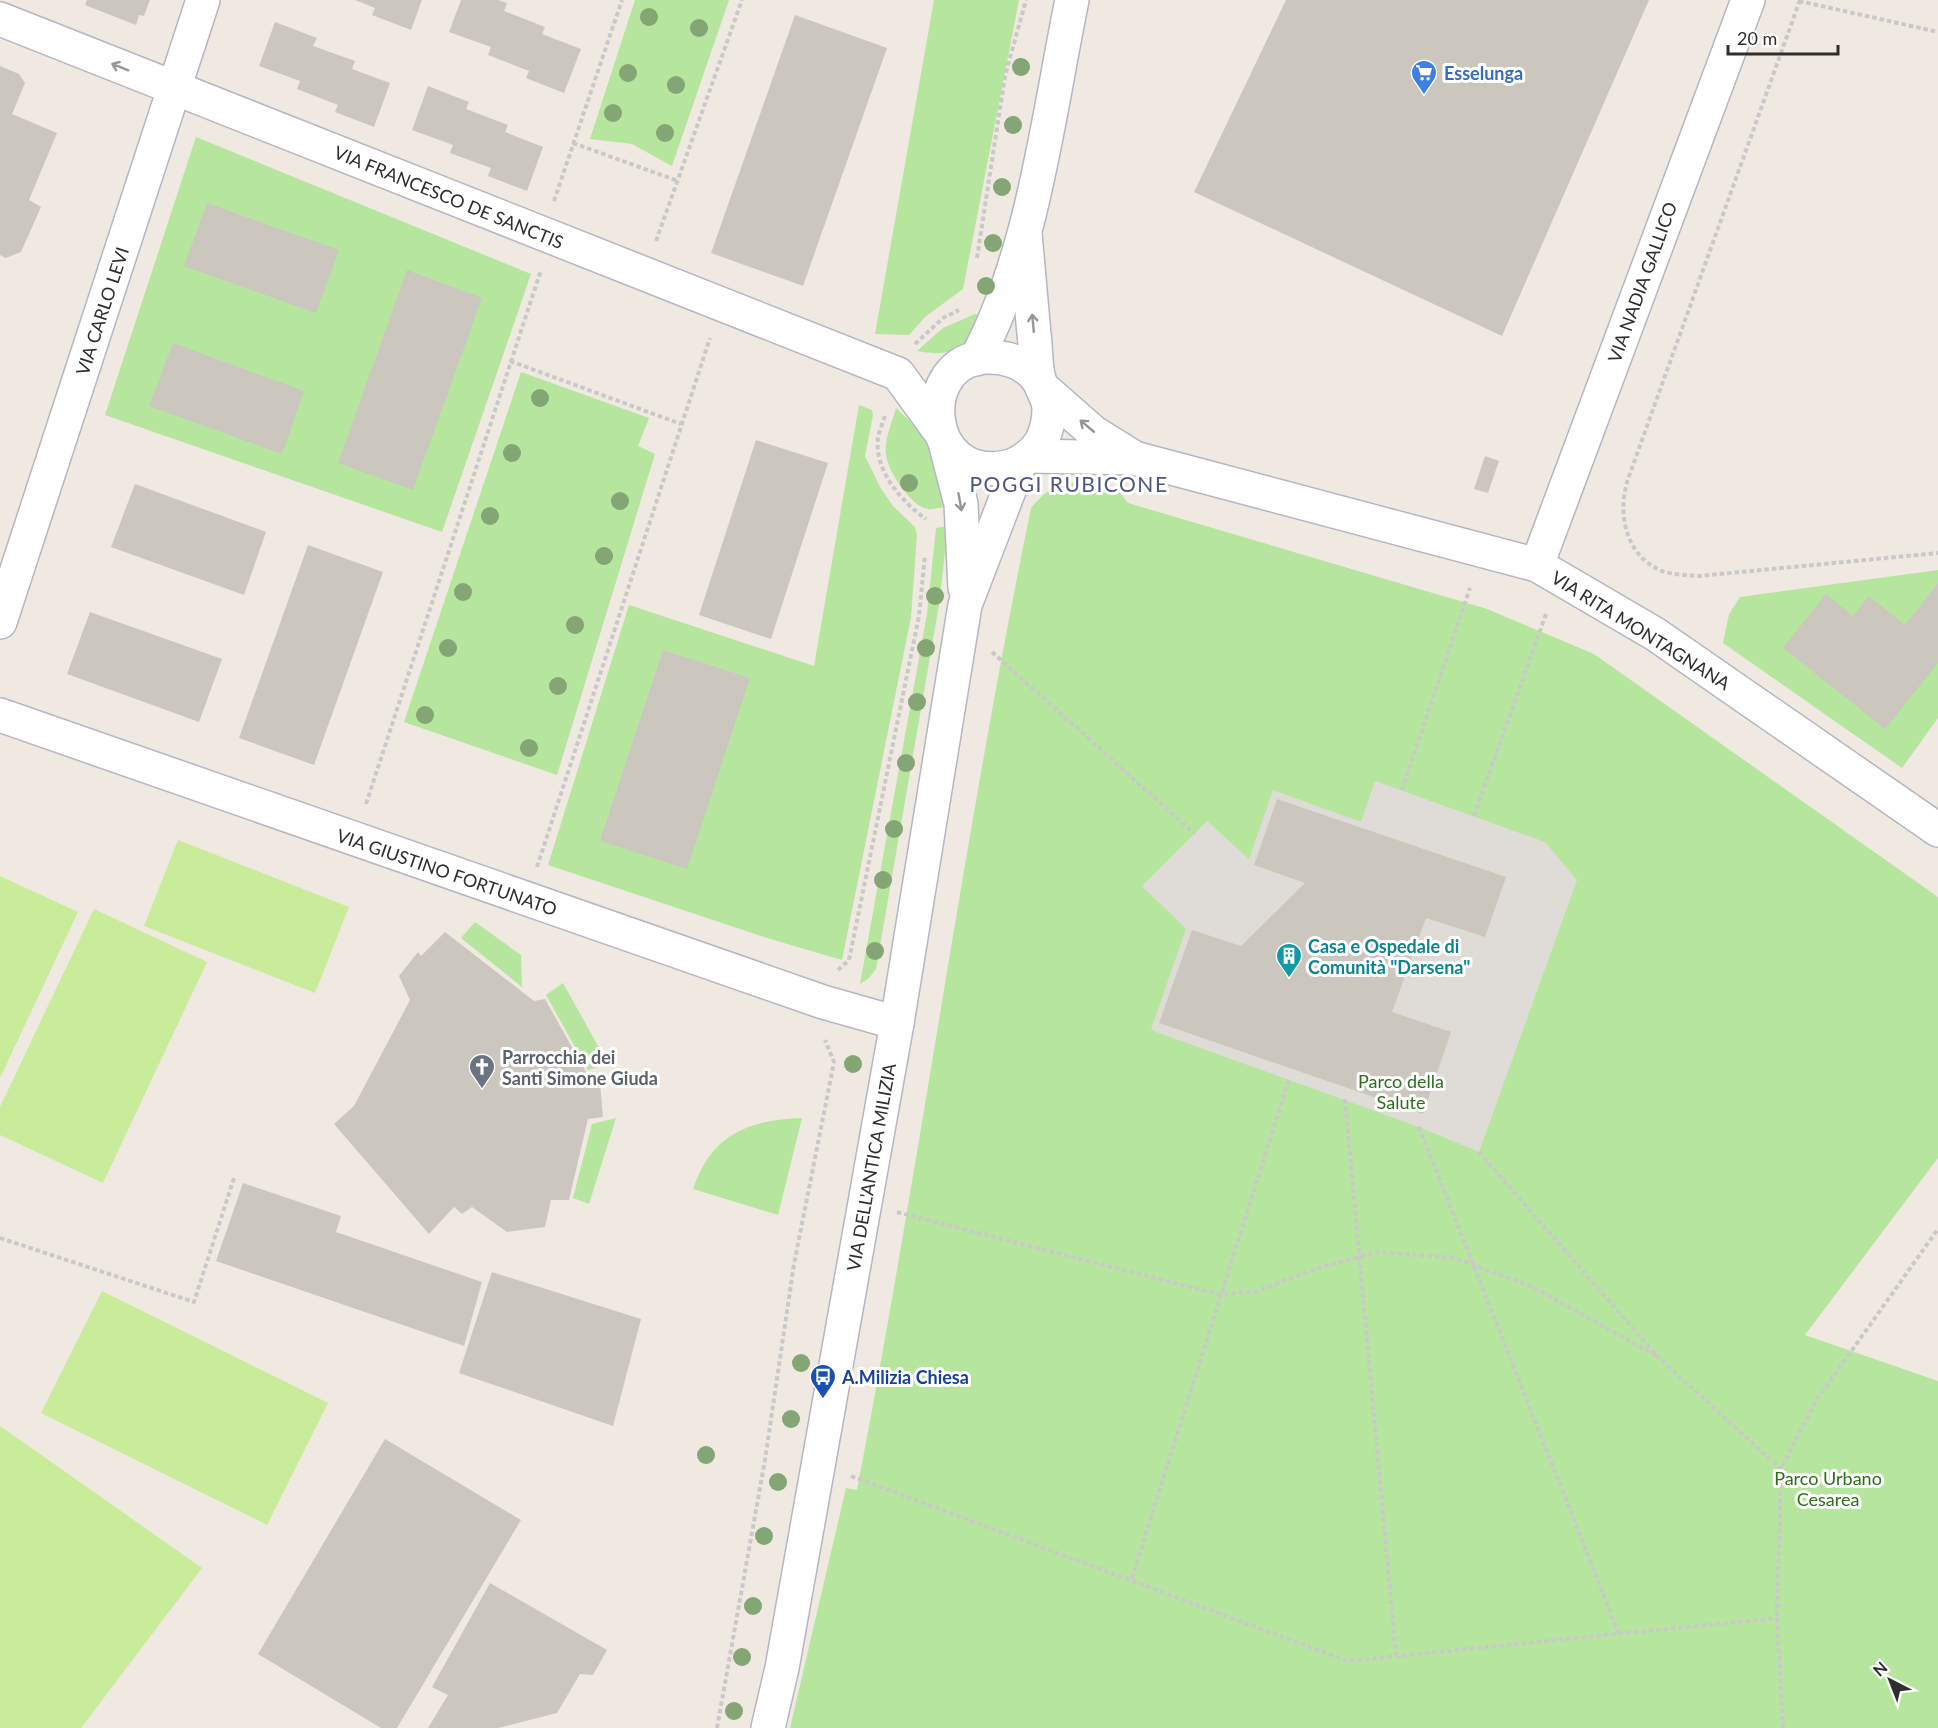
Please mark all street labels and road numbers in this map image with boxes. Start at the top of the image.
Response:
street label: VIA FRANCESCO DE SANCTIS [331,141,567,253]
street label: VIA NADIA GALLICO [1603,199,1681,365]
street label: VIA CARLO LEVI [71,244,133,378]
street label: VIA RITA MONTAGNANA [1548,566,1735,694]
street label: VIA GIUSTINO FORTUNATO [334,824,560,920]
street label: VIA DELL'ANTICA MILIZIA [842,1061,900,1273]

